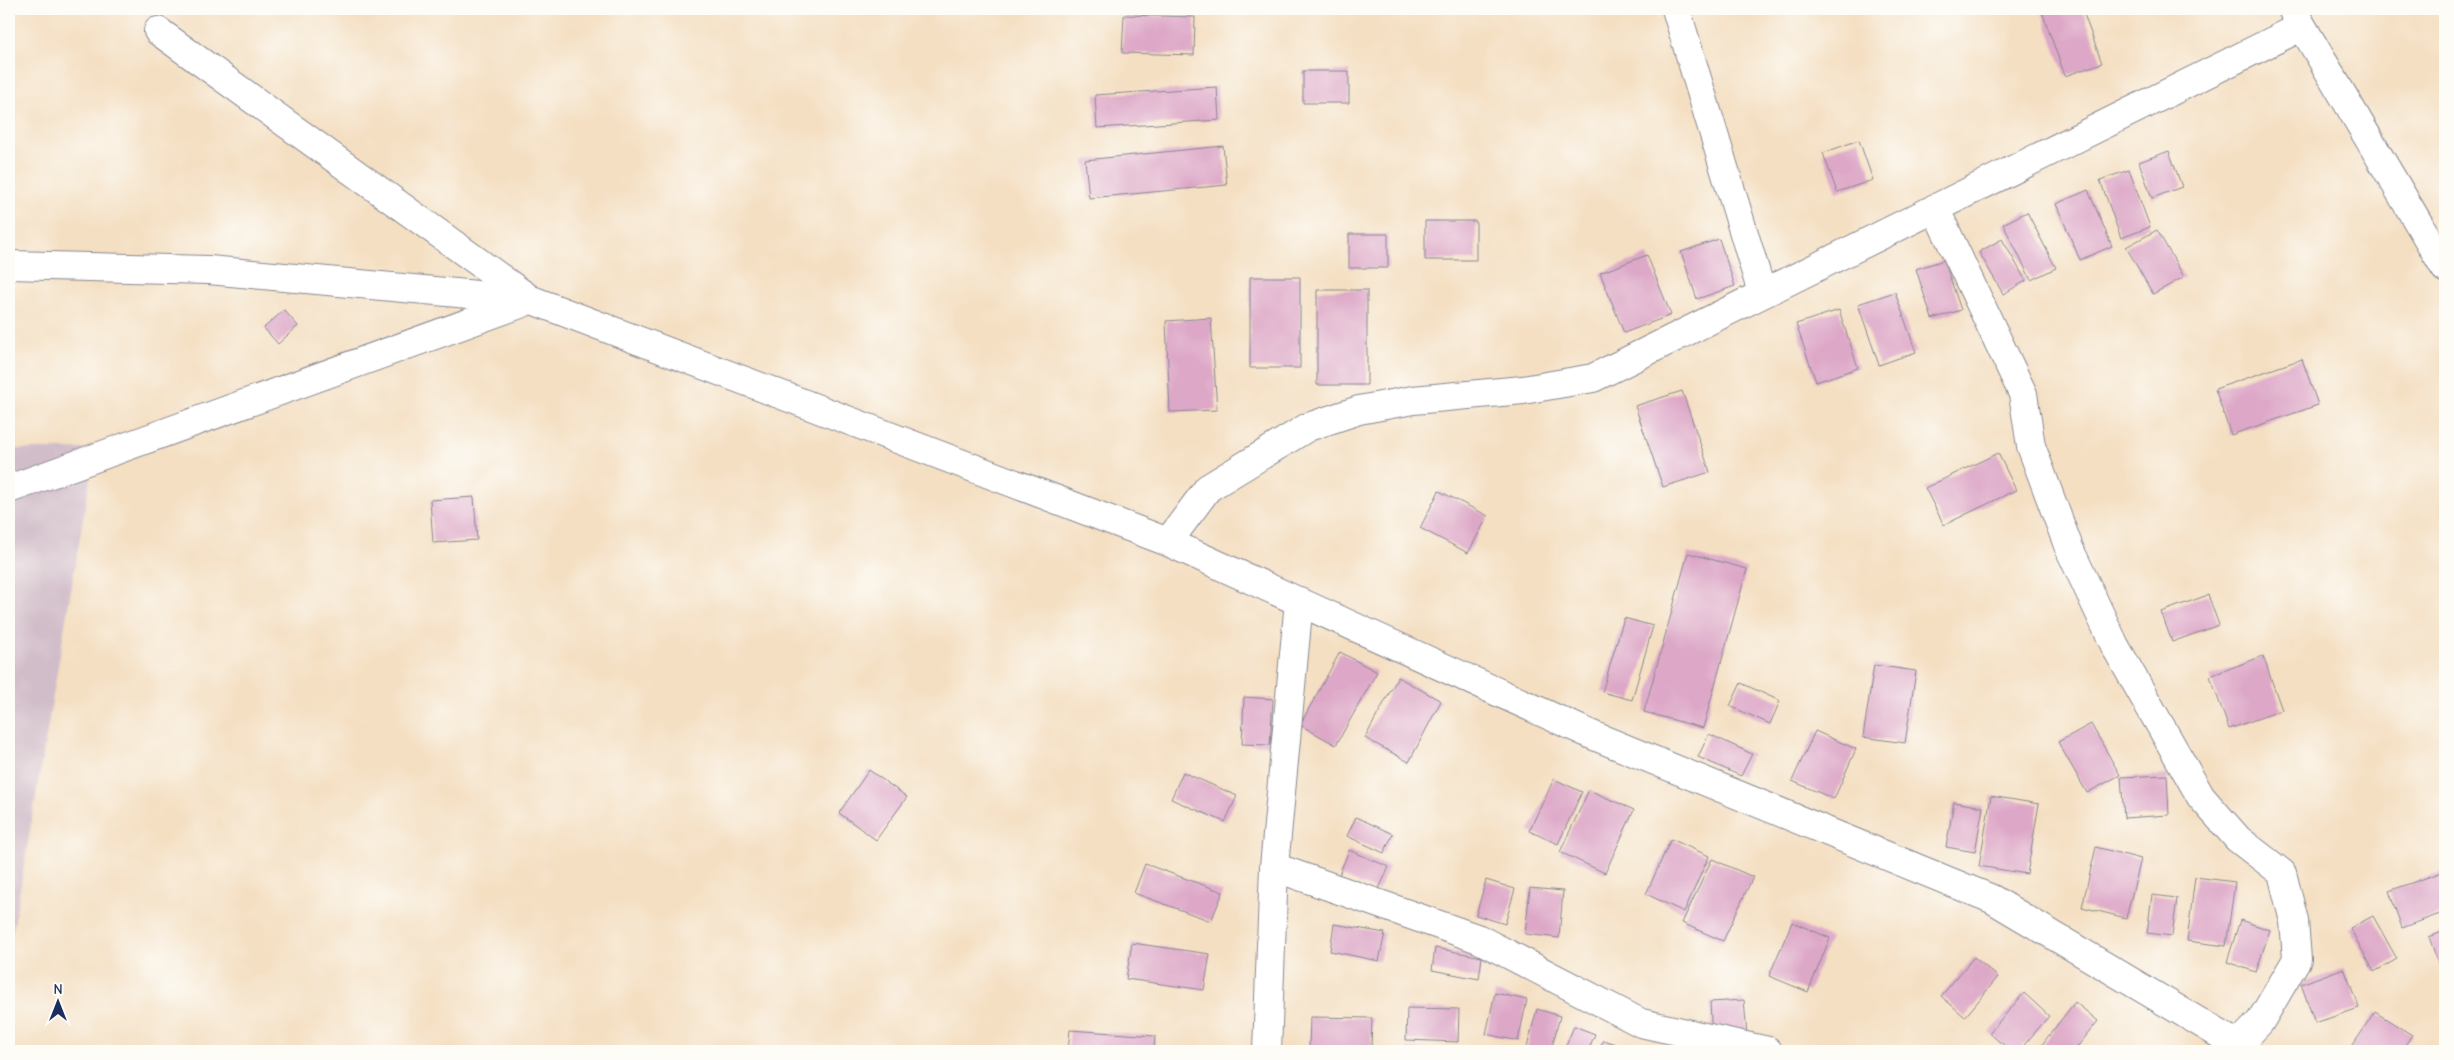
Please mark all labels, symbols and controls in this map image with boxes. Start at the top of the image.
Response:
north arrow [32,978,82,1028]
text: N [53,981,63,998]

